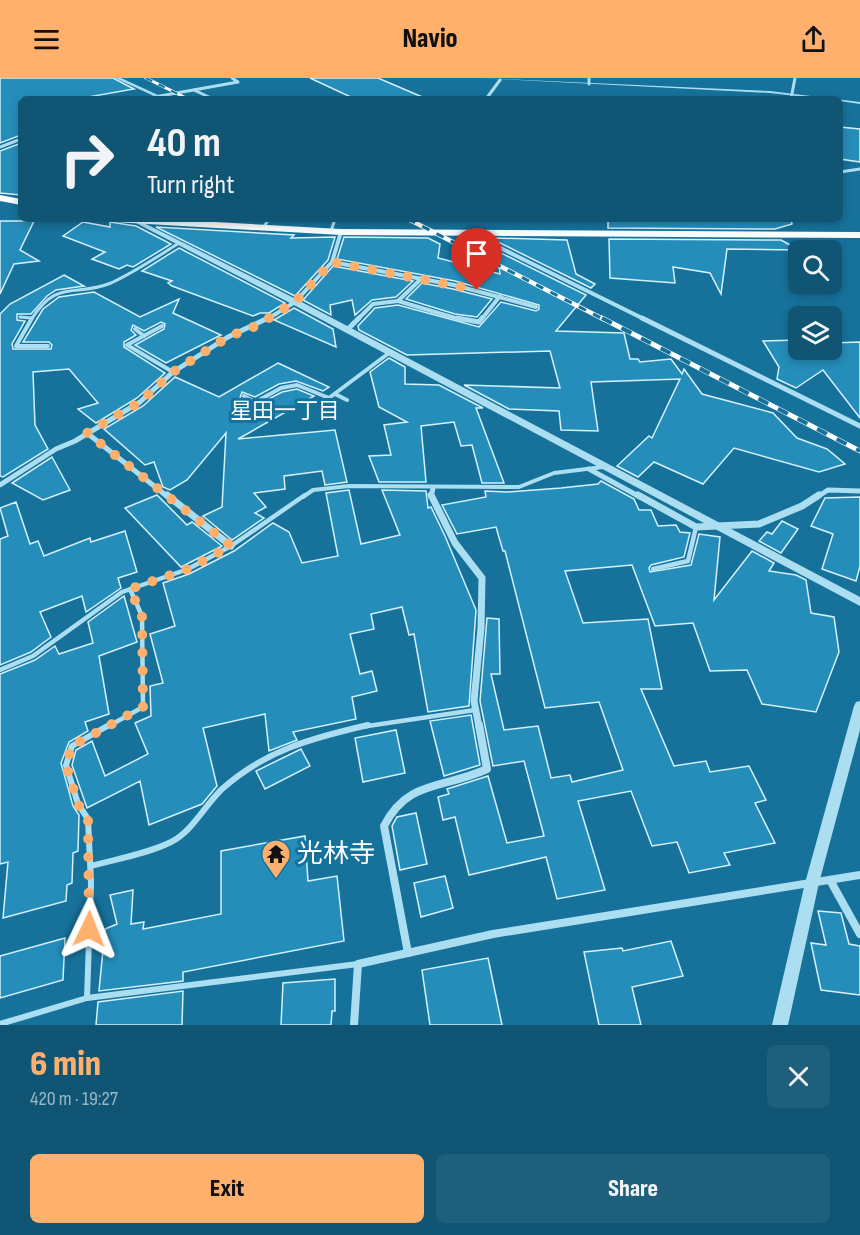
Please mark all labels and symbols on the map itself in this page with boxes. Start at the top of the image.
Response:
pin [451,228,502,290]
district label: 星田一丁目 [230,398,340,425]
temple icon: 光林寺 [260,838,292,880]
place label: 光林寺 [297,839,375,870]
position arrow [57,897,121,961]

